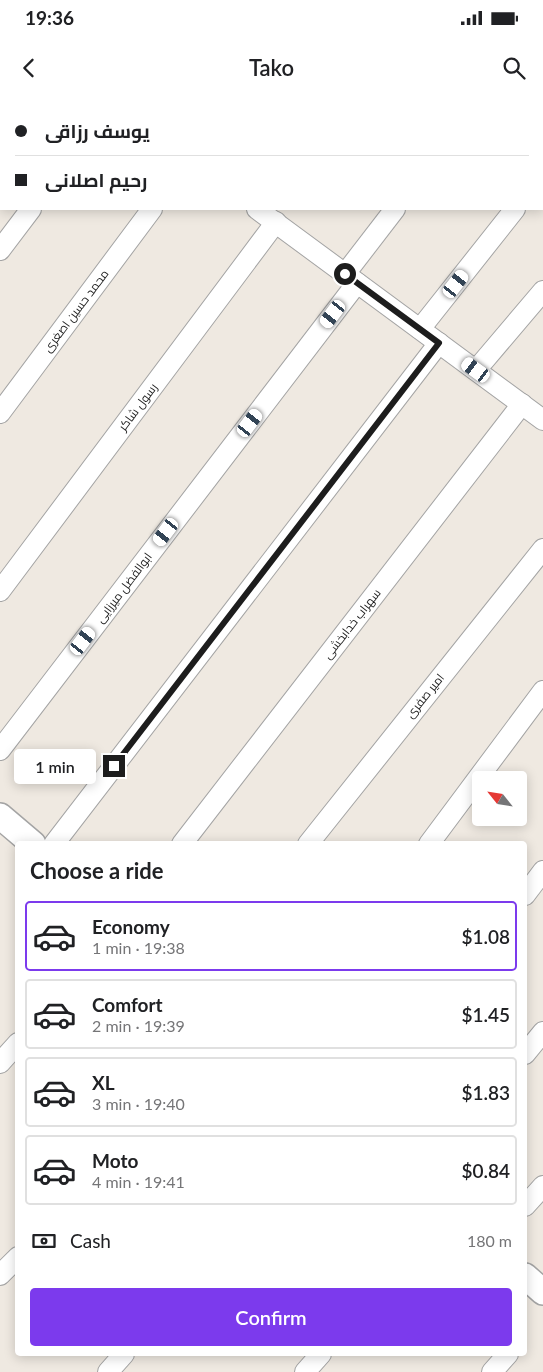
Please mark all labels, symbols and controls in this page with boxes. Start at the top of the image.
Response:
text: 19:36 [25,6,74,29]
icon: back [15,54,43,82]
text: Tako [249,54,294,81]
icon: search [500,54,528,82]
text: یوسف رزاقی [45,119,150,142]
text: رحیم اصلانی [45,168,147,191]
route start [334,263,356,285]
street label: محمد حسین اصغری [40,266,112,355]
car [440,268,471,300]
car [317,298,348,330]
car [459,355,492,385]
street label: رسول شاکر [114,380,160,434]
car [234,407,265,439]
car [150,516,181,548]
street label: ابوالفضل میرزایی [92,550,155,626]
street label: سهراب خدابخشی [320,586,384,662]
car [67,625,98,657]
street label: امیر صفری [402,670,447,721]
callout: 1 min [14,748,96,784]
route end [103,755,125,777]
text: 1 min [35,757,75,776]
north arrow [472,771,528,826]
map controls [472,771,527,826]
text: Choose a ride [30,857,164,884]
icon: car [32,914,77,959]
text: Economy [92,915,170,938]
text: $1.08 [461,925,510,948]
text: 1 min · 19:38 [92,938,185,957]
icon: car [32,992,77,1037]
text: Comfort [92,993,163,1016]
text: $1.45 [461,1003,510,1026]
text: 2 min · 19:39 [92,1016,185,1035]
icon: car [32,1070,77,1115]
text: XL [92,1071,115,1094]
text: $1.83 [461,1081,510,1104]
text: 3 min · 19:40 [92,1094,185,1113]
icon: car [32,1148,77,1193]
text: Moto [92,1149,138,1172]
text: $0.84 [461,1159,510,1182]
text: 4 min · 19:41 [92,1172,185,1191]
icon: cash [30,1227,58,1255]
text: Cash [70,1229,111,1252]
text: 180 m [467,1231,512,1250]
button: Confirm [30,1288,512,1346]

